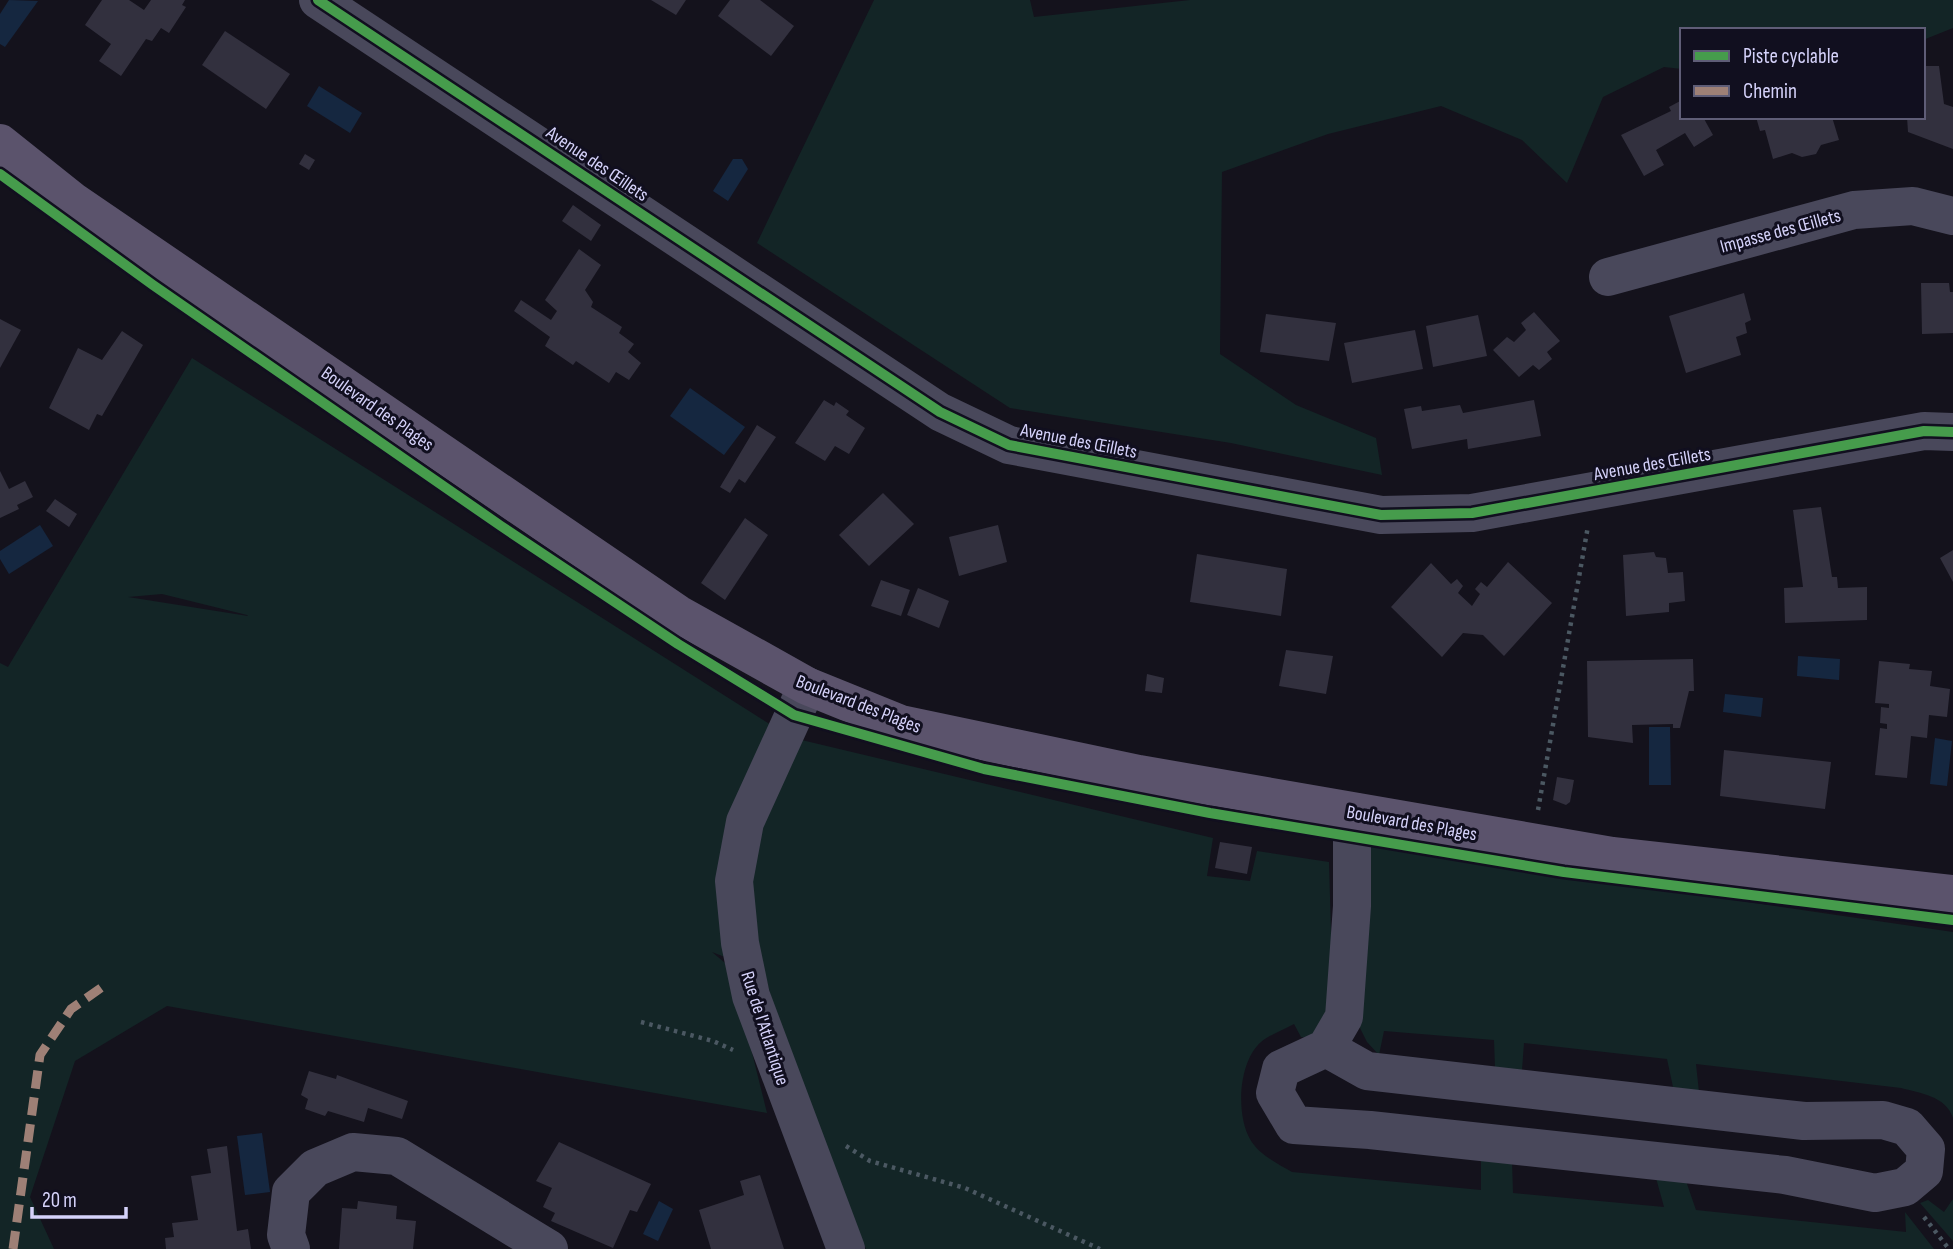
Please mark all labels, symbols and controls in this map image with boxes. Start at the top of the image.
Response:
legend [1680,28,1925,119]
text: Piste cyclable [1743,44,1839,69]
text: Chemin [1743,79,1797,104]
street label: Avenue des Œillets [541,121,653,207]
street label: Impasse des Œillets [1717,204,1843,259]
street label: Boulevard des Plages [316,362,438,457]
street label: Avenue des Œillets [1017,419,1139,464]
street label: Avenue des Œillets [1591,443,1713,486]
street label: Boulevard des Plages [793,670,924,739]
street label: Boulevard des Plages [1345,801,1479,846]
street label: Rue de l'Atlantique [735,969,794,1088]
scale bar [32,1176,126,1220]
text: 20 m [42,1188,77,1213]

